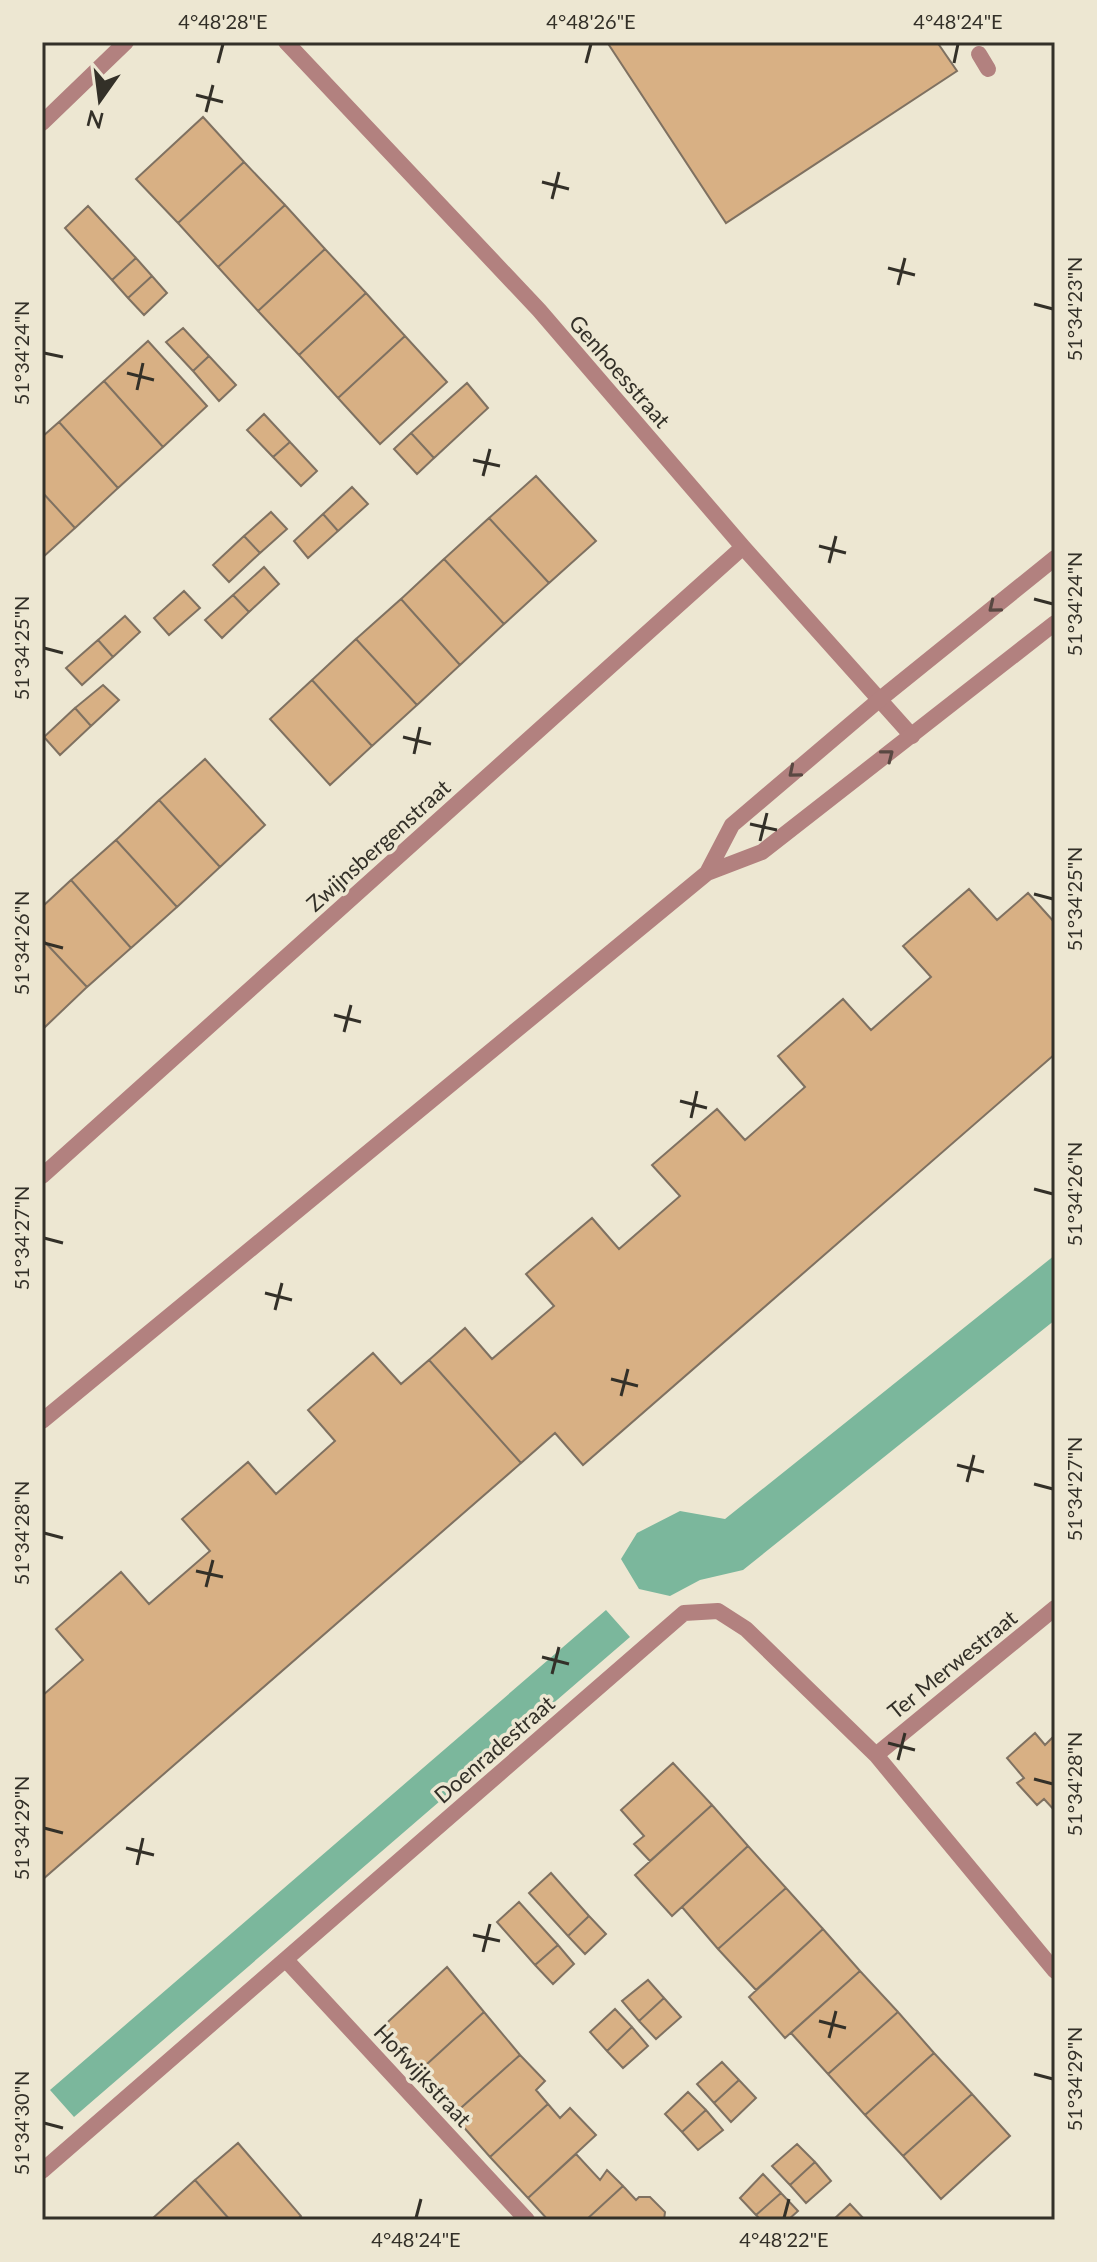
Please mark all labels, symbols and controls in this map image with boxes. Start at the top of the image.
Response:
text: 4°48'28"E [178,9,268,33]
text: 4°48'26"E [546,9,636,33]
text: 4°48'24"E [913,9,1003,33]
north arrow [60,60,140,140]
text: N [84,105,107,135]
text: 51°34'23"N [1062,257,1086,361]
text: 51°34'24"N [9,301,33,405]
street label: Genhoesstraat [564,309,676,433]
text: 51°34'24"N [1062,552,1086,656]
text: 51°34'25"N [9,596,33,700]
one-way arrow [989,597,1003,612]
one-way arrow [879,750,893,765]
one-way arrow [788,763,803,777]
street label: Zwijnsbergenstraat [301,773,455,917]
text: 51°34'25"N [1062,847,1086,951]
text: 51°34'26"N [9,891,33,995]
text: 51°34'26"N [1062,1142,1086,1246]
text: 51°34'27"N [9,1186,33,1290]
text: 51°34'27"N [1062,1437,1086,1541]
text: 51°34'28"N [9,1481,33,1585]
street label: Ter Merwestraat [882,1604,1022,1724]
street label: Doenradestraat [428,1689,560,1809]
text: 51°34'28"N [1062,1732,1086,1836]
text: 51°34'29"N [9,1776,33,1880]
street label: Hofwijkstraat [369,2018,477,2132]
text: 51°34'29"N [1062,2027,1086,2131]
text: 51°34'30"N [9,2071,33,2175]
text: 4°48'24"E [371,2227,461,2251]
text: 4°48'22"E [739,2227,829,2251]

